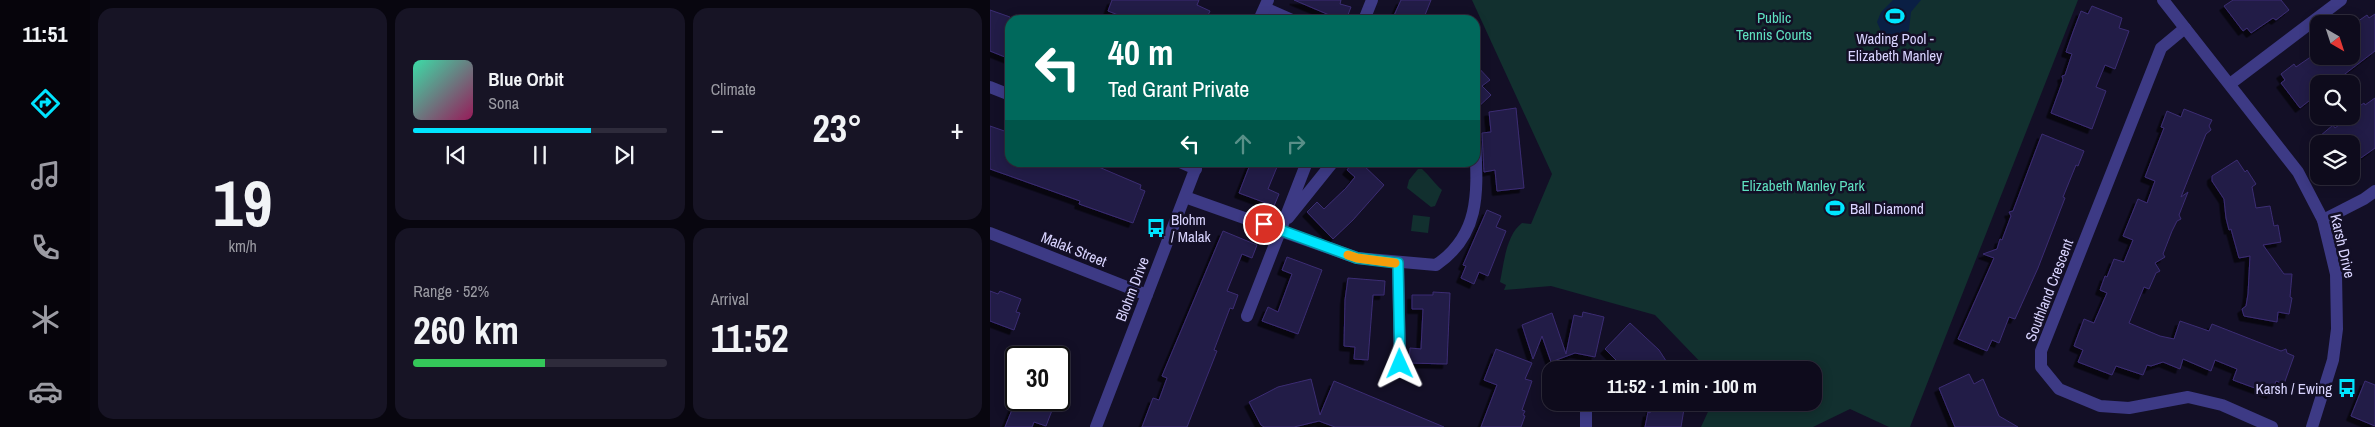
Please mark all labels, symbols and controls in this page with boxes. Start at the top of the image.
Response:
sports icon: Wading Pool - Elizabeth Manley [1884,5,1906,27]
park label: Public Tennis Courts [1736,7,1812,45]
north arrow [2310,15,2360,65]
map controls [2310,15,2360,185]
text: 11:51 [22,19,68,49]
place label: Wading Pool - Elizabeth Manley [1848,28,1943,66]
text: 40 m [1108,29,1173,76]
icon: left [1025,35,1090,100]
text: Blue Orbit [488,66,564,92]
text: Ted Grant Private [1108,74,1249,104]
button: search [2310,75,2360,125]
text: Climate [711,78,756,100]
icon: directions [28,86,63,121]
text: Sona [488,92,519,114]
text: 23° [812,103,862,154]
text: − [711,110,724,148]
text: + [951,110,964,148]
icon: left [1176,130,1204,158]
icon: ahead [1229,130,1257,158]
icon: right [1282,130,1310,158]
button: layers [2310,135,2360,185]
icon: previous [442,141,470,169]
icon: pause [526,141,554,169]
icon: next [610,141,638,169]
icon: music [28,158,63,193]
text: 19 [213,159,272,246]
park label: Elizabeth Manley Park [1741,175,1865,196]
sports icon: Ball Diamond [1824,197,1846,219]
place label: Ball Diamond [1850,198,1924,219]
pin [1243,203,1285,245]
place label: Blohm / Malak [1171,209,1211,247]
icon: arrive [1250,210,1278,238]
street label: Karsh Drive [2325,212,2361,280]
bus stop icon: Blohm / Malak [1145,217,1167,239]
street label: Malak Street [1038,226,1110,272]
icon: phone [28,230,63,265]
text: km/h [228,235,257,257]
street label: Southland Crescent [2020,235,2078,344]
street label: Blohm Drive [1110,254,1154,324]
text: Range · 52% [413,280,489,302]
text: Arrival [711,288,749,310]
icon: climate [28,302,63,337]
text: 260 km [413,305,519,356]
text: 11:52 [711,313,789,364]
position arrow [1373,337,1425,389]
speed limit sign: 30 [1005,346,1070,411]
text: 11:52 · 1 min · 100 m [1607,373,1757,399]
icon: car [28,374,63,409]
bus stop icon: Karsh / Ewing [2336,377,2358,399]
place label: Karsh / Ewing [2255,378,2332,399]

